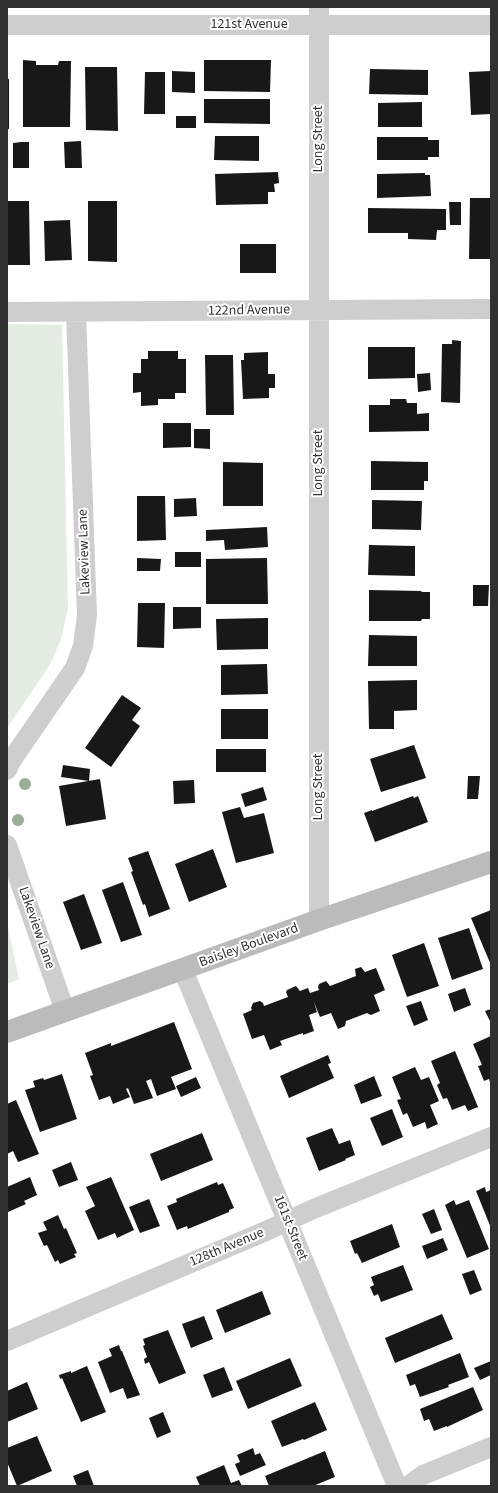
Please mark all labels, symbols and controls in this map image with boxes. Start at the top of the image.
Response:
street label: 121st Avenue [210,17,288,33]
street label: Long Street [311,106,327,172]
street label: 122nd Avenue [208,302,290,320]
street label: Long Street [311,430,327,496]
street label: Lakeview Lane [75,509,95,595]
street label: Long Street [311,754,327,820]
street label: Lakeview Lane [14,885,58,971]
street label: Baisley Boulevard [197,920,301,972]
street label: 161st Street [269,1193,311,1263]
street label: 128th Avenue [187,1225,267,1271]

